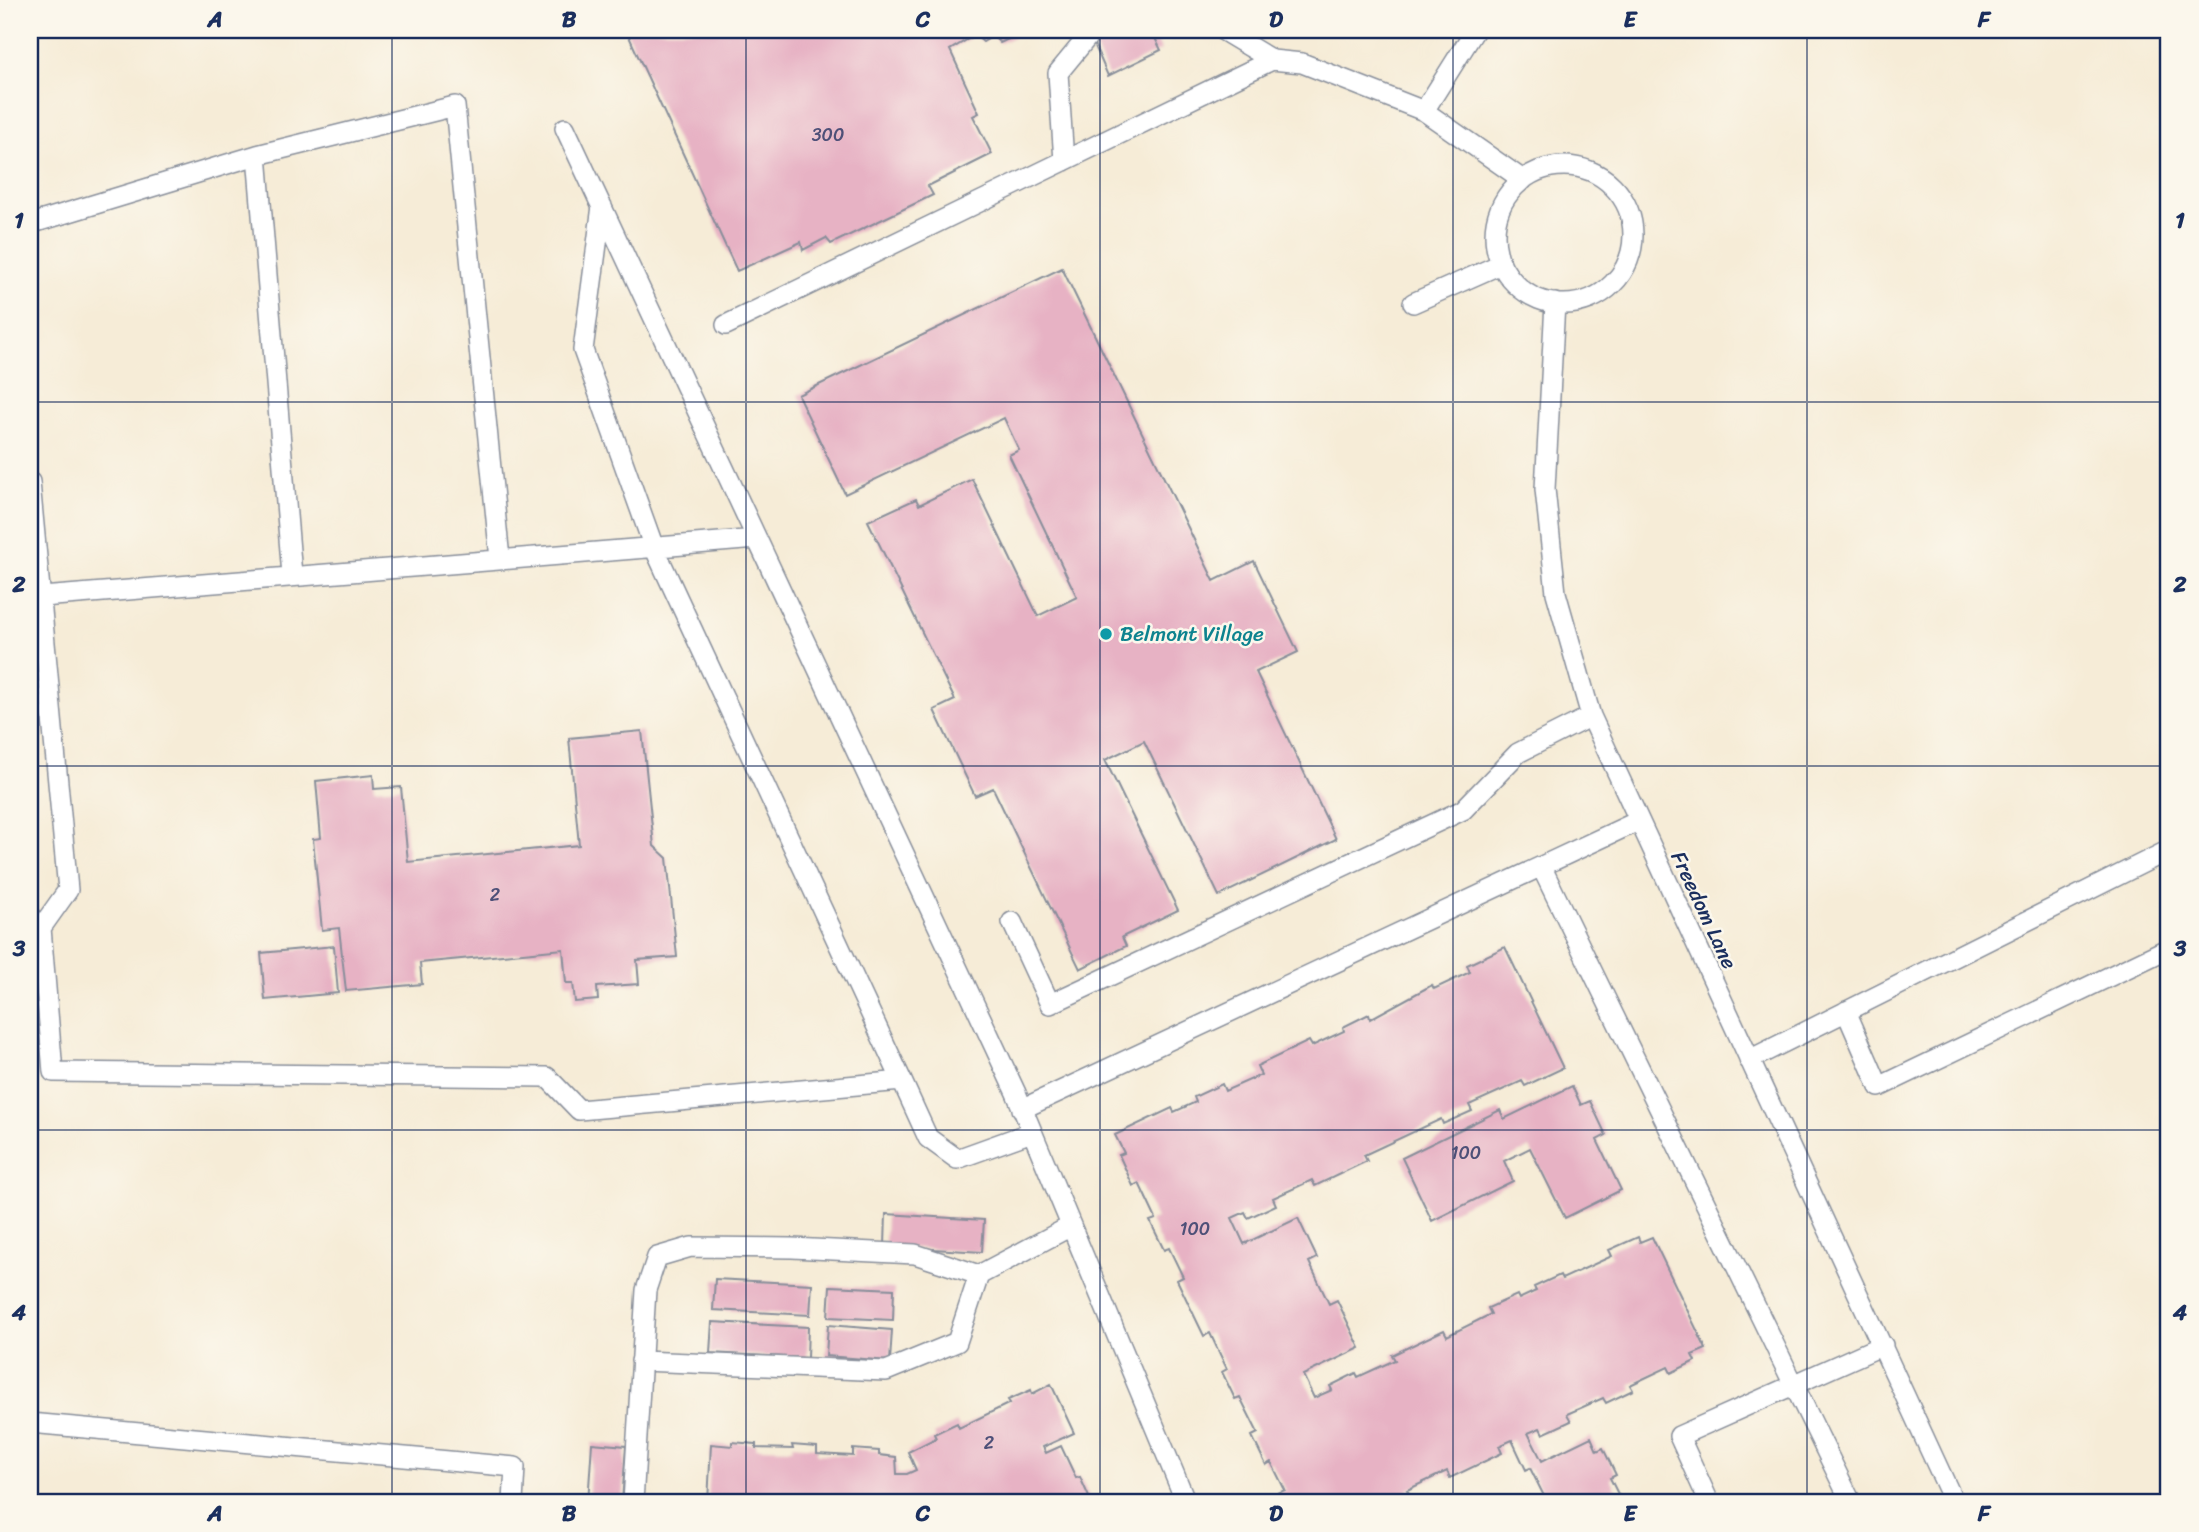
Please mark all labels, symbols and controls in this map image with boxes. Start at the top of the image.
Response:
text: A [206,0,223,40]
text: B [562,0,577,40]
text: C [915,0,931,40]
text: D [1269,0,1284,40]
text: E [1624,0,1639,40]
text: F [1977,0,1992,40]
house number: 300 [812,119,844,151]
text: 1 [14,200,24,241]
text: 1 [2175,200,2185,241]
text: 2 [11,564,26,605]
text: 2 [2172,564,2187,605]
place label: Belmont Village [1120,615,1264,653]
marker: Belmont Village [1098,626,1114,642]
street label: Freedom Lane [1660,844,1748,976]
house number: 2 [490,879,500,911]
text: 3 [12,928,26,969]
text: 3 [2173,928,2187,969]
house number: 100 [1451,1137,1481,1169]
house number: 100 [1180,1213,1210,1245]
text: 4 [11,1292,27,1333]
text: 4 [2172,1292,2188,1333]
house number: 2 [984,1427,994,1459]
text: A [206,1493,223,1532]
text: B [562,1493,577,1532]
text: C [915,1493,931,1532]
text: D [1269,1493,1284,1532]
text: E [1624,1493,1639,1532]
text: F [1977,1493,1992,1532]

